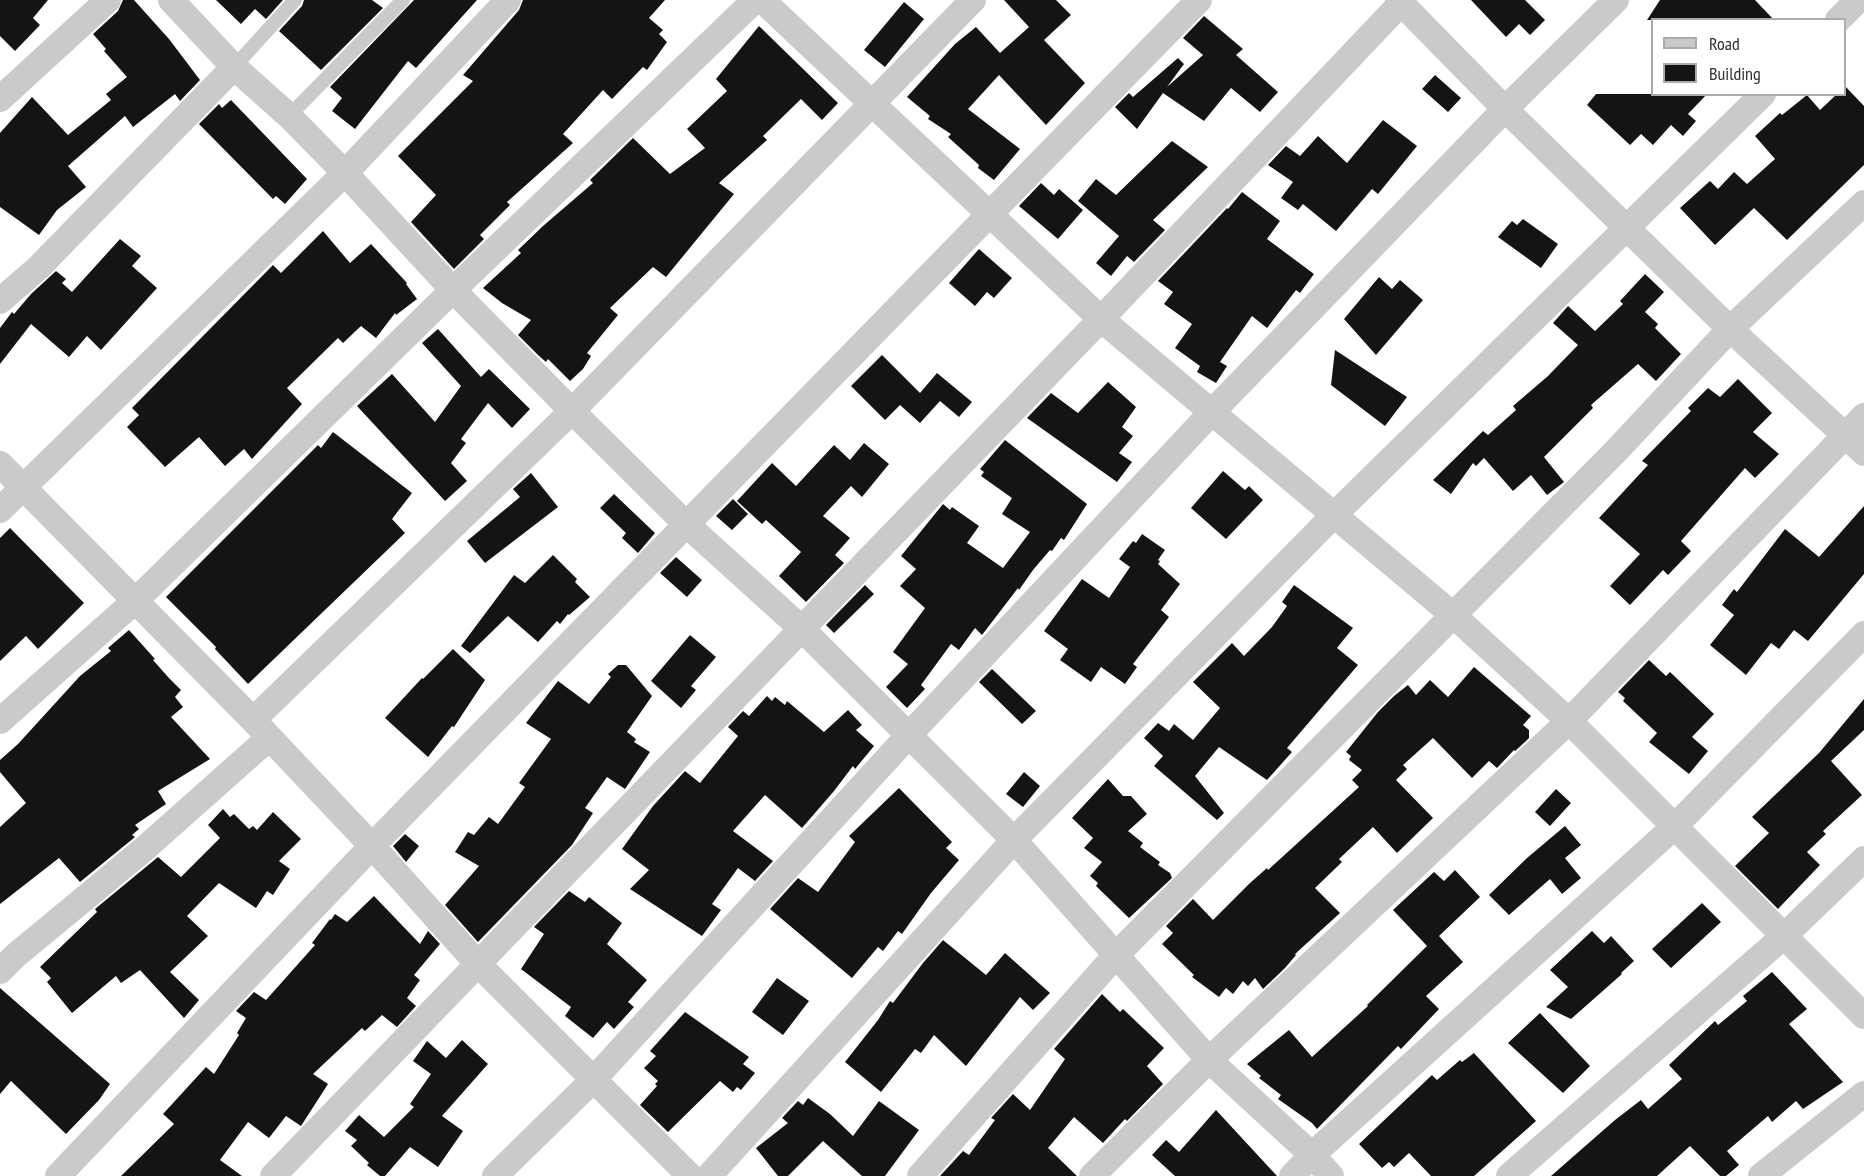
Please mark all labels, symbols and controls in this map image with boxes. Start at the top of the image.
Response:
legend [1651,18,1846,96]
text: Road [1709,32,1740,55]
text: Building [1709,62,1761,85]

